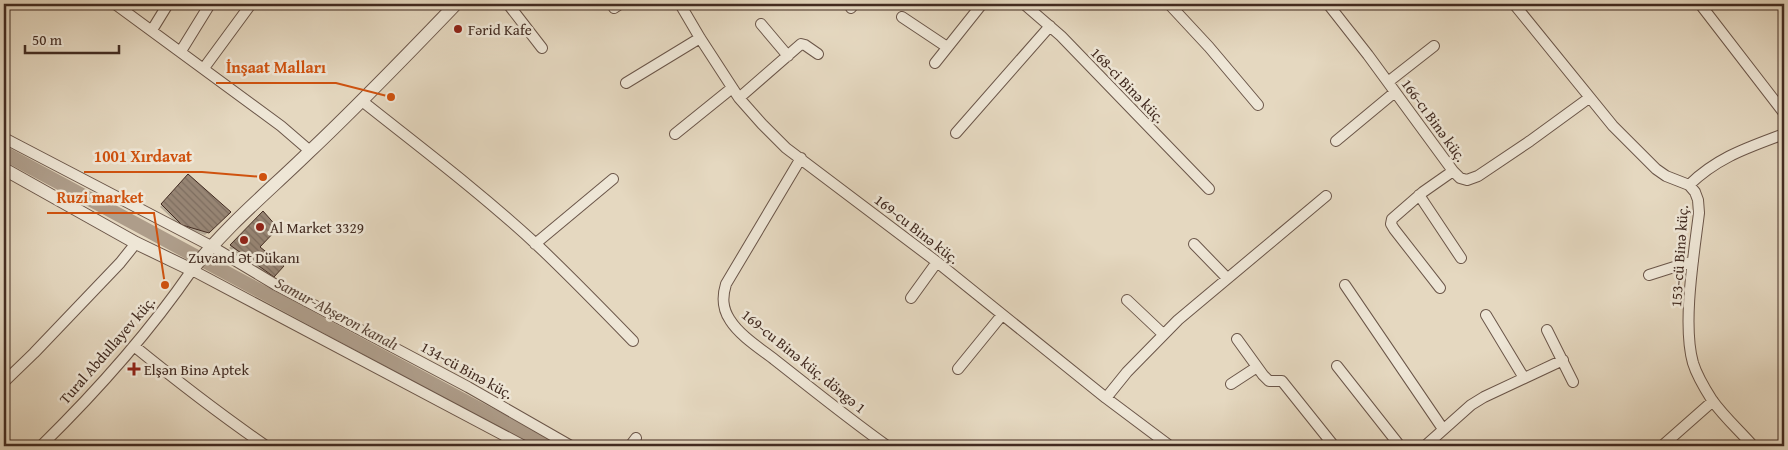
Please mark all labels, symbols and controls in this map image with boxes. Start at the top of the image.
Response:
place label: Fərid Kafe [468,19,532,40]
scale bar [25,22,119,54]
marker: Fərid Kafe [452,23,464,35]
text: 50 m [32,29,63,50]
street label: 168-ci Binə küç. [1086,42,1170,128]
callout: İnşaat Malları [216,52,336,83]
text: İnşaat Malları [226,55,326,79]
street label: 166-cı Binə küç. [1397,74,1471,166]
callout: 1001 Xırdavat [84,141,202,172]
text: 1001 Xırdavat [94,144,192,168]
callout: Ruzi market [47,182,154,213]
text: Ruzi market [56,185,144,209]
street label: 169-cu Binə küç. [870,189,964,269]
street label: 153-cü Binə küç. [1665,204,1693,308]
place label: Al Market 3329 [270,217,364,238]
marker: Al Market 3329 [254,221,266,233]
marker: Zuvand Ət Dükanı [238,234,250,246]
place label: Zuvand Ət Dükanı [188,247,300,268]
water label: Samur-Abşeron kanalı [271,270,403,356]
street label: Tural Abdullayev küç. [54,292,160,408]
street label: 169-cu Binə küç. döngə 1 [737,304,871,418]
street label: 134-cü Binə küç. [417,336,517,404]
place label: Elşən Binə Aptek [144,359,249,380]
marker: Elşən Binə Aptek [128,363,140,375]

